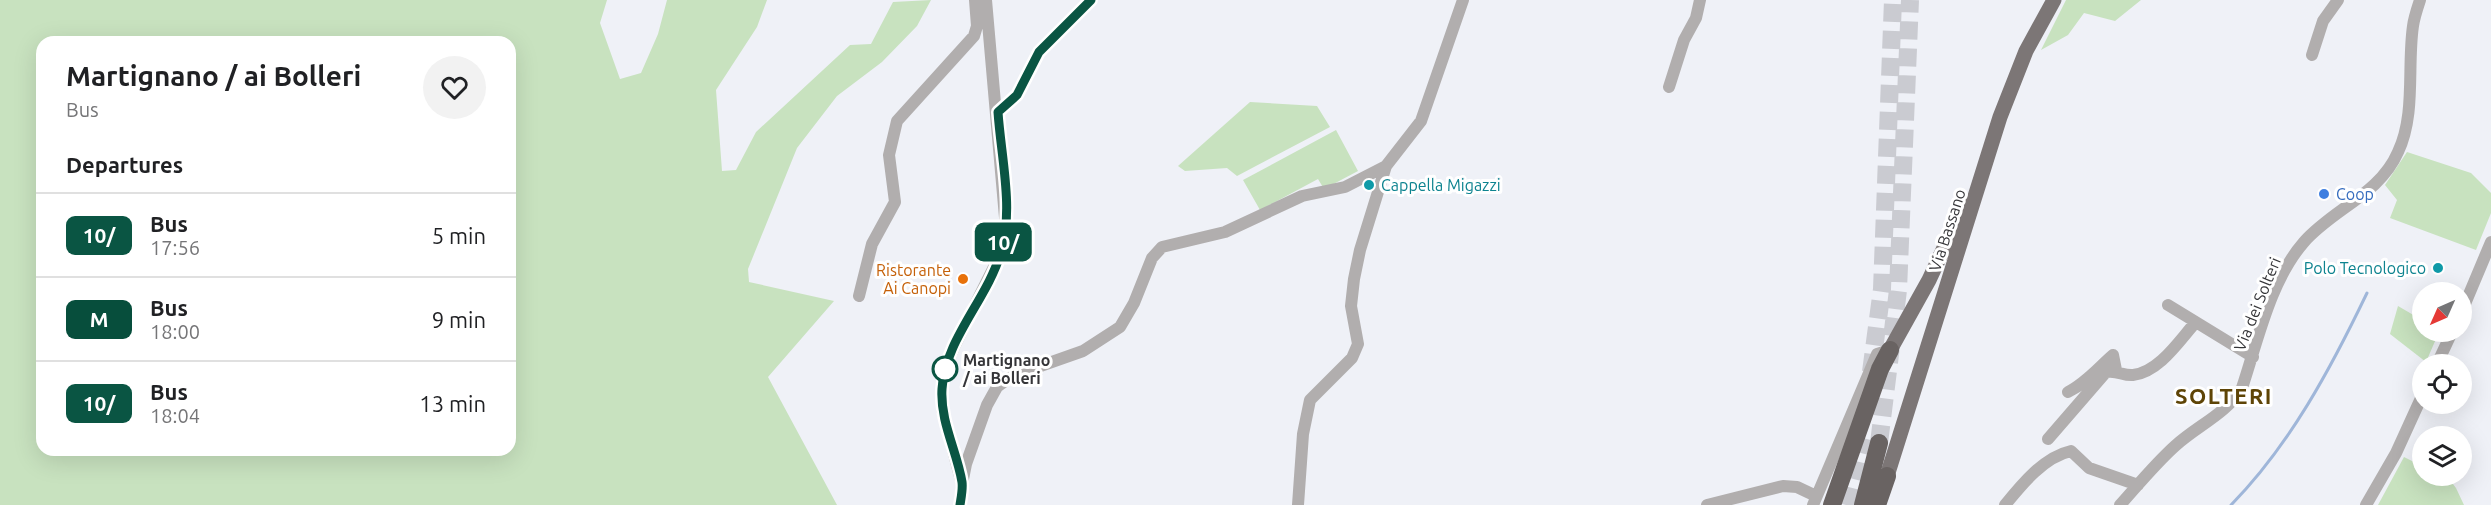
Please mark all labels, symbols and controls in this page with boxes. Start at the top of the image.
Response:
button: heart [423,56,486,119]
text: Martignano / ai Bolleri [66,60,361,91]
text: Bus [66,98,99,121]
text: Departures [66,152,183,177]
place label: Cappella Migazzi [1381,176,1501,194]
marker: Cappella Migazzi [1362,178,1376,192]
place label: Coop [2336,185,2374,203]
street label: Via Bassano [1925,187,1969,273]
marker: Coop [2317,187,2331,201]
text: Bus [150,211,188,236]
line badge: 10/ [968,222,1038,262]
text: 10/ [83,223,115,247]
text: 5 min [432,223,486,248]
text: 10/ [987,230,1019,254]
text: 17:56 [150,236,200,259]
street label: Via dei Solteri [2230,255,2284,353]
place label: Polo Tecnologico [2304,259,2426,277]
place label: Ristorante Ai Canopi [876,261,951,297]
marker: Polo Tecnologico [2431,261,2445,275]
marker: Ristorante Ai Canopi [956,272,970,286]
north arrow [2412,282,2472,342]
map controls [2412,282,2472,486]
text: Bus [150,295,188,320]
text: M [90,307,108,331]
text: 9 min [432,307,486,332]
text: 18:00 [150,320,200,343]
place label: Martignano / ai Bolleri [962,351,1050,387]
button: locate [2412,354,2472,414]
marker: Martignano / ai Bolleri [932,356,958,382]
text: Bus [150,379,188,404]
district label: SOLTERI [2175,383,2273,408]
text: 10/ [83,391,115,415]
text: 13 min [419,391,486,416]
text: 18:04 [150,404,200,427]
button: layers [2412,426,2472,486]

